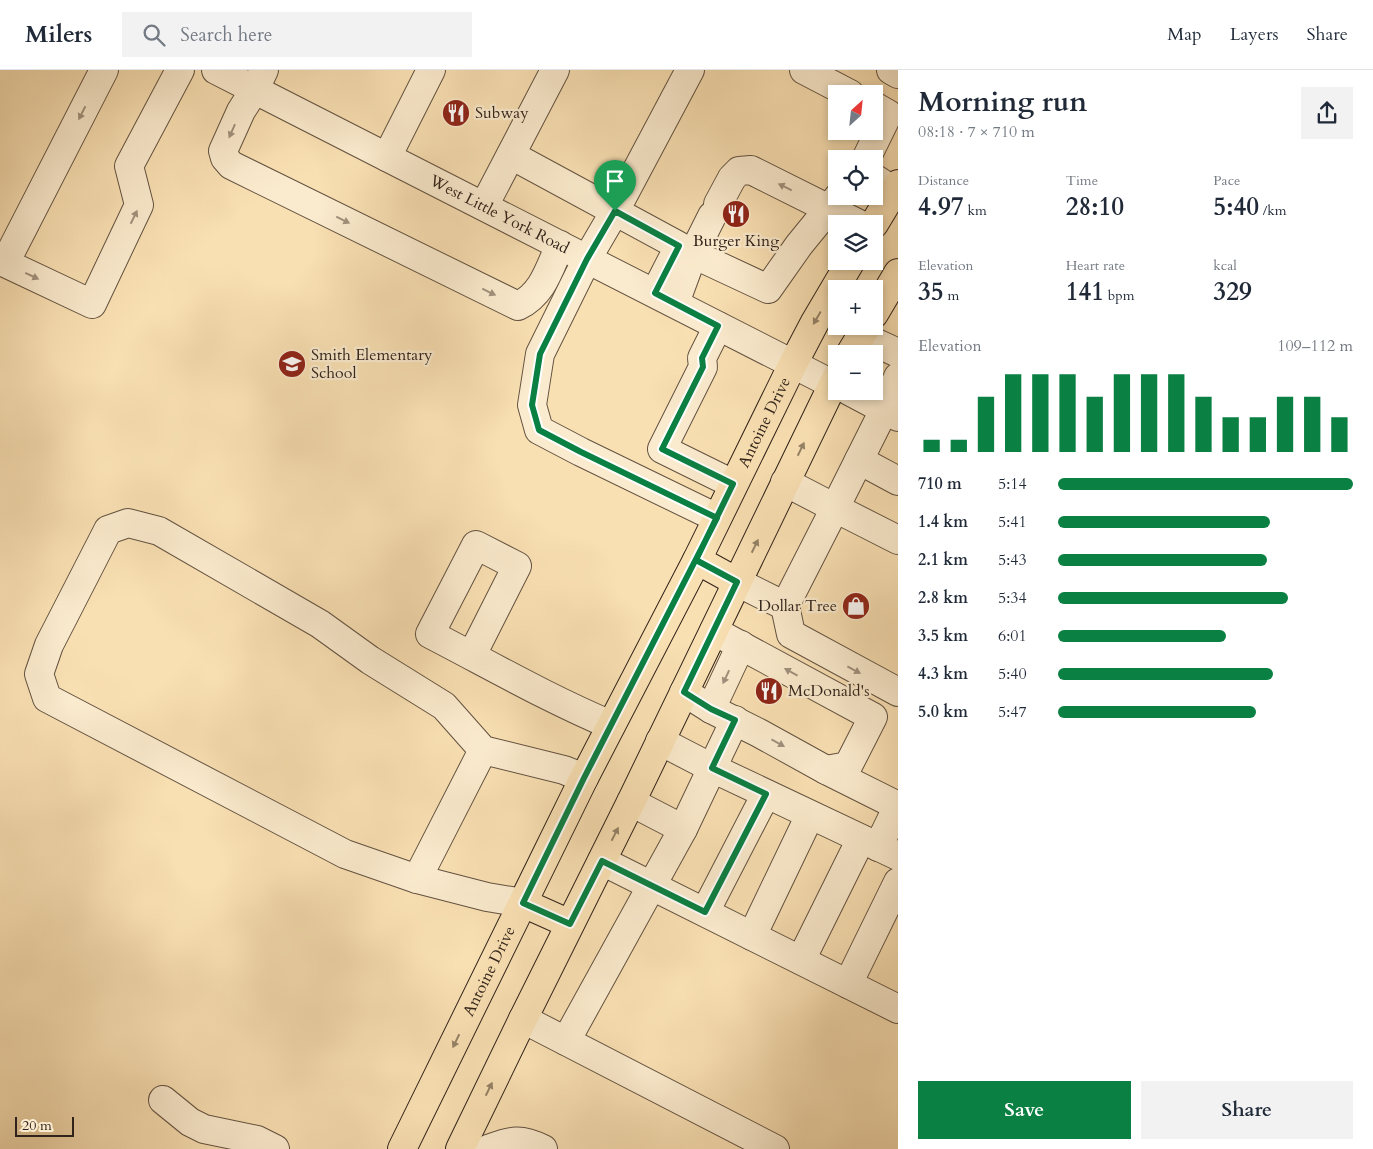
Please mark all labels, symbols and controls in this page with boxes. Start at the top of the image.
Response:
search box [122,12,472,57]
text: Milers [25,18,92,51]
icon: search [140,21,168,49]
text: Search here [180,22,272,48]
text: Map [1167,22,1202,47]
text: Layers [1230,22,1279,47]
text: Share [1307,22,1348,47]
text: Morning run [918,83,1087,121]
north arrow [828,85,882,140]
map controls [828,85,883,400]
button: share [1301,87,1353,139]
restaurant icon: Subway [441,98,471,128]
place label: Subway [475,102,529,124]
one-way arrow [78,106,86,121]
text: 08:18 · 7 × 710 m [918,121,1035,143]
one-way arrow [227,124,235,138]
button: locate [828,150,883,205]
pin [594,160,636,211]
icon: arrive [601,167,629,195]
street label: West Little York Road [425,169,573,259]
text: Distance [918,171,969,190]
text: Time [1066,171,1098,190]
text: Pace [1213,171,1240,190]
one-way arrow [778,183,792,191]
text: 4.97 [918,190,964,224]
text: 28:10 [1066,190,1124,224]
text: 5:40 [1213,190,1259,224]
restaurant icon: Burger King [721,199,751,229]
text: km [964,201,987,220]
text: /km [1259,201,1287,220]
one-way arrow [130,210,138,224]
button: layers [828,215,883,270]
one-way arrow [336,216,350,224]
place label: Burger King [693,230,779,252]
text: Elevation [918,256,974,275]
text: Heart rate [1066,256,1125,275]
text: kcal [1213,256,1237,275]
one-way arrow [25,272,39,280]
text: 35 [918,275,944,309]
text: 141 [1066,275,1104,309]
text: 329 [1213,275,1252,309]
button: + [828,280,883,335]
text: m [944,286,959,305]
text: bpm [1104,286,1135,305]
one-way arrow [481,287,496,296]
one-way arrow [813,311,822,325]
text: Elevation [918,335,982,357]
text: 109–112 m [1277,335,1353,357]
place label: Smith Elementary School [311,344,433,384]
button: − [828,345,883,400]
school or university icon: Smith Elementary School [277,349,307,379]
street label: Antoine Drive [733,374,796,471]
one-way arrow [798,442,806,456]
text: 710 m [918,473,962,495]
text: 5:14 [998,473,1027,495]
text: 1.4 km [918,511,968,533]
text: 5:41 [998,511,1027,533]
one-way arrow [751,539,759,553]
text: 2.1 km [918,549,968,571]
text: 5:43 [998,549,1027,571]
text: 2.8 km [918,587,968,609]
text: 5:34 [998,587,1027,609]
shop icon: Dollar Tree [841,591,871,621]
place label: Dollar Tree [758,595,837,617]
text: 3.5 km [918,625,968,647]
text: 6:01 [998,625,1027,647]
text: 4.3 km [918,663,968,685]
text: 5:40 [998,663,1027,685]
one-way arrow [848,665,861,674]
one-way arrow [784,668,799,676]
one-way arrow [722,670,730,684]
restaurant icon: McDonald's [754,676,784,706]
place label: McDonald's [788,680,870,702]
text: 5.0 km [918,701,968,723]
text: 5:47 [998,701,1027,723]
one-way arrow [771,739,785,748]
one-way arrow [611,827,619,841]
street label: Antoine Drive [458,922,521,1020]
one-way arrow [451,1034,459,1048]
button: Save [918,1081,1131,1139]
button: Share [1141,1081,1353,1139]
one-way arrow [485,1082,493,1096]
scale bar [15,1114,74,1137]
text: 20 m [22,1116,52,1135]

